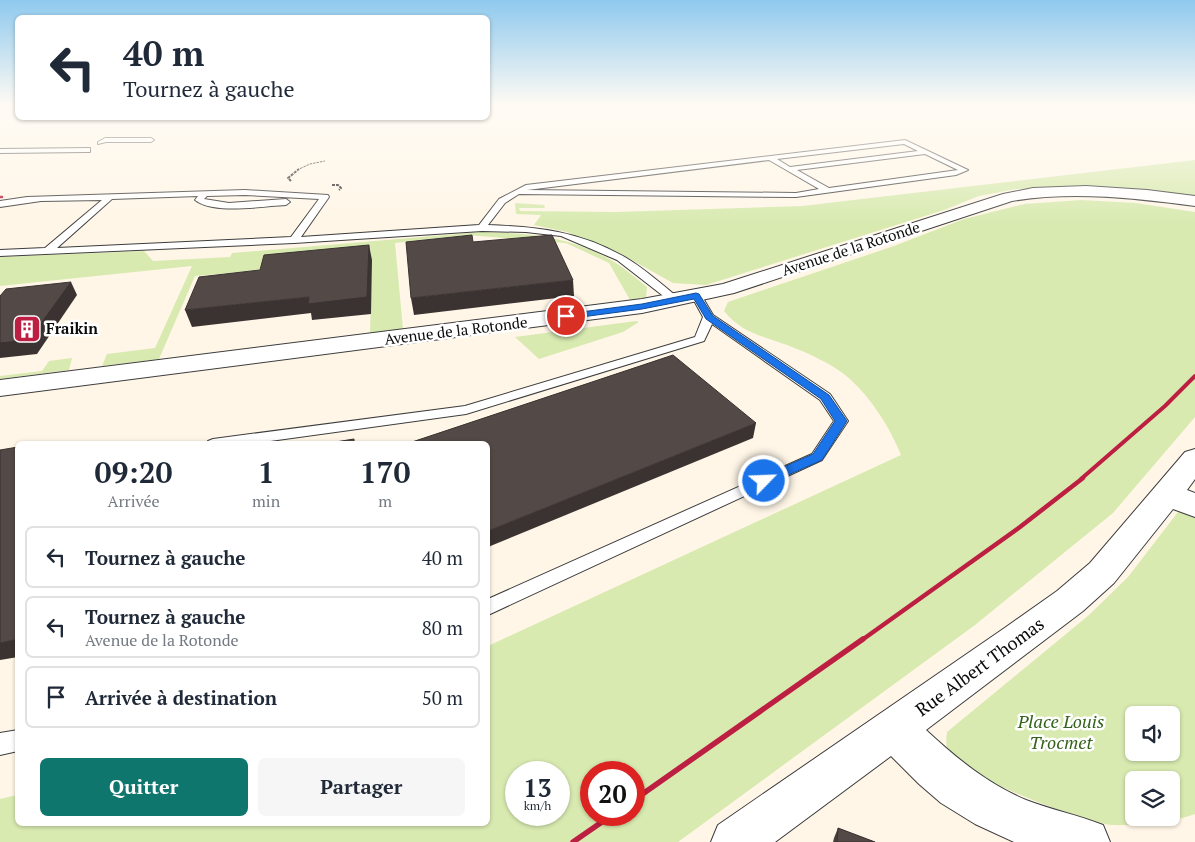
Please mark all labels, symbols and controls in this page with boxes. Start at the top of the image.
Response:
text: 40 m [123,30,204,76]
icon: left [40,35,105,100]
text: Tournez à gauche [123,74,294,103]
street label: Avenue de la Rotonde [779,216,922,280]
pin [545,295,587,337]
icon: arrive [552,302,580,330]
street label: Avenue de la Rotonde [383,311,529,349]
building icon: Fraikin [12,314,42,344]
place label: Fraikin [46,318,98,338]
text: 09:20 [94,452,173,492]
text: 1 [258,452,275,492]
text: 170 [360,452,411,492]
position arrow [737,454,789,506]
text: Arrivée [108,490,159,512]
text: min [252,490,280,512]
text: m [378,490,392,512]
icon: left [42,543,70,571]
text: Tournez à gauche [85,545,246,570]
text: 40 m [422,545,463,570]
text: Tournez à gauche [85,604,246,629]
street label: Rue Albert Thomas [910,611,1049,721]
icon: left [42,613,70,641]
text: 80 m [422,615,463,640]
text: Avenue de la Rotonde [85,629,239,651]
icon: arrive [42,683,70,711]
text: Arrivée à destination [85,685,277,710]
text: 50 m [422,685,463,710]
map controls [1125,706,1180,826]
button: sound [1125,706,1180,761]
park label: Place Louis Trocmet [1017,709,1104,754]
button: Quitter [40,758,248,816]
button: Partager [258,758,465,816]
speed limit sign: 20 [580,761,645,826]
text: 13 [523,771,552,804]
button: layers [1125,771,1180,826]
text: km/h [524,798,551,813]

